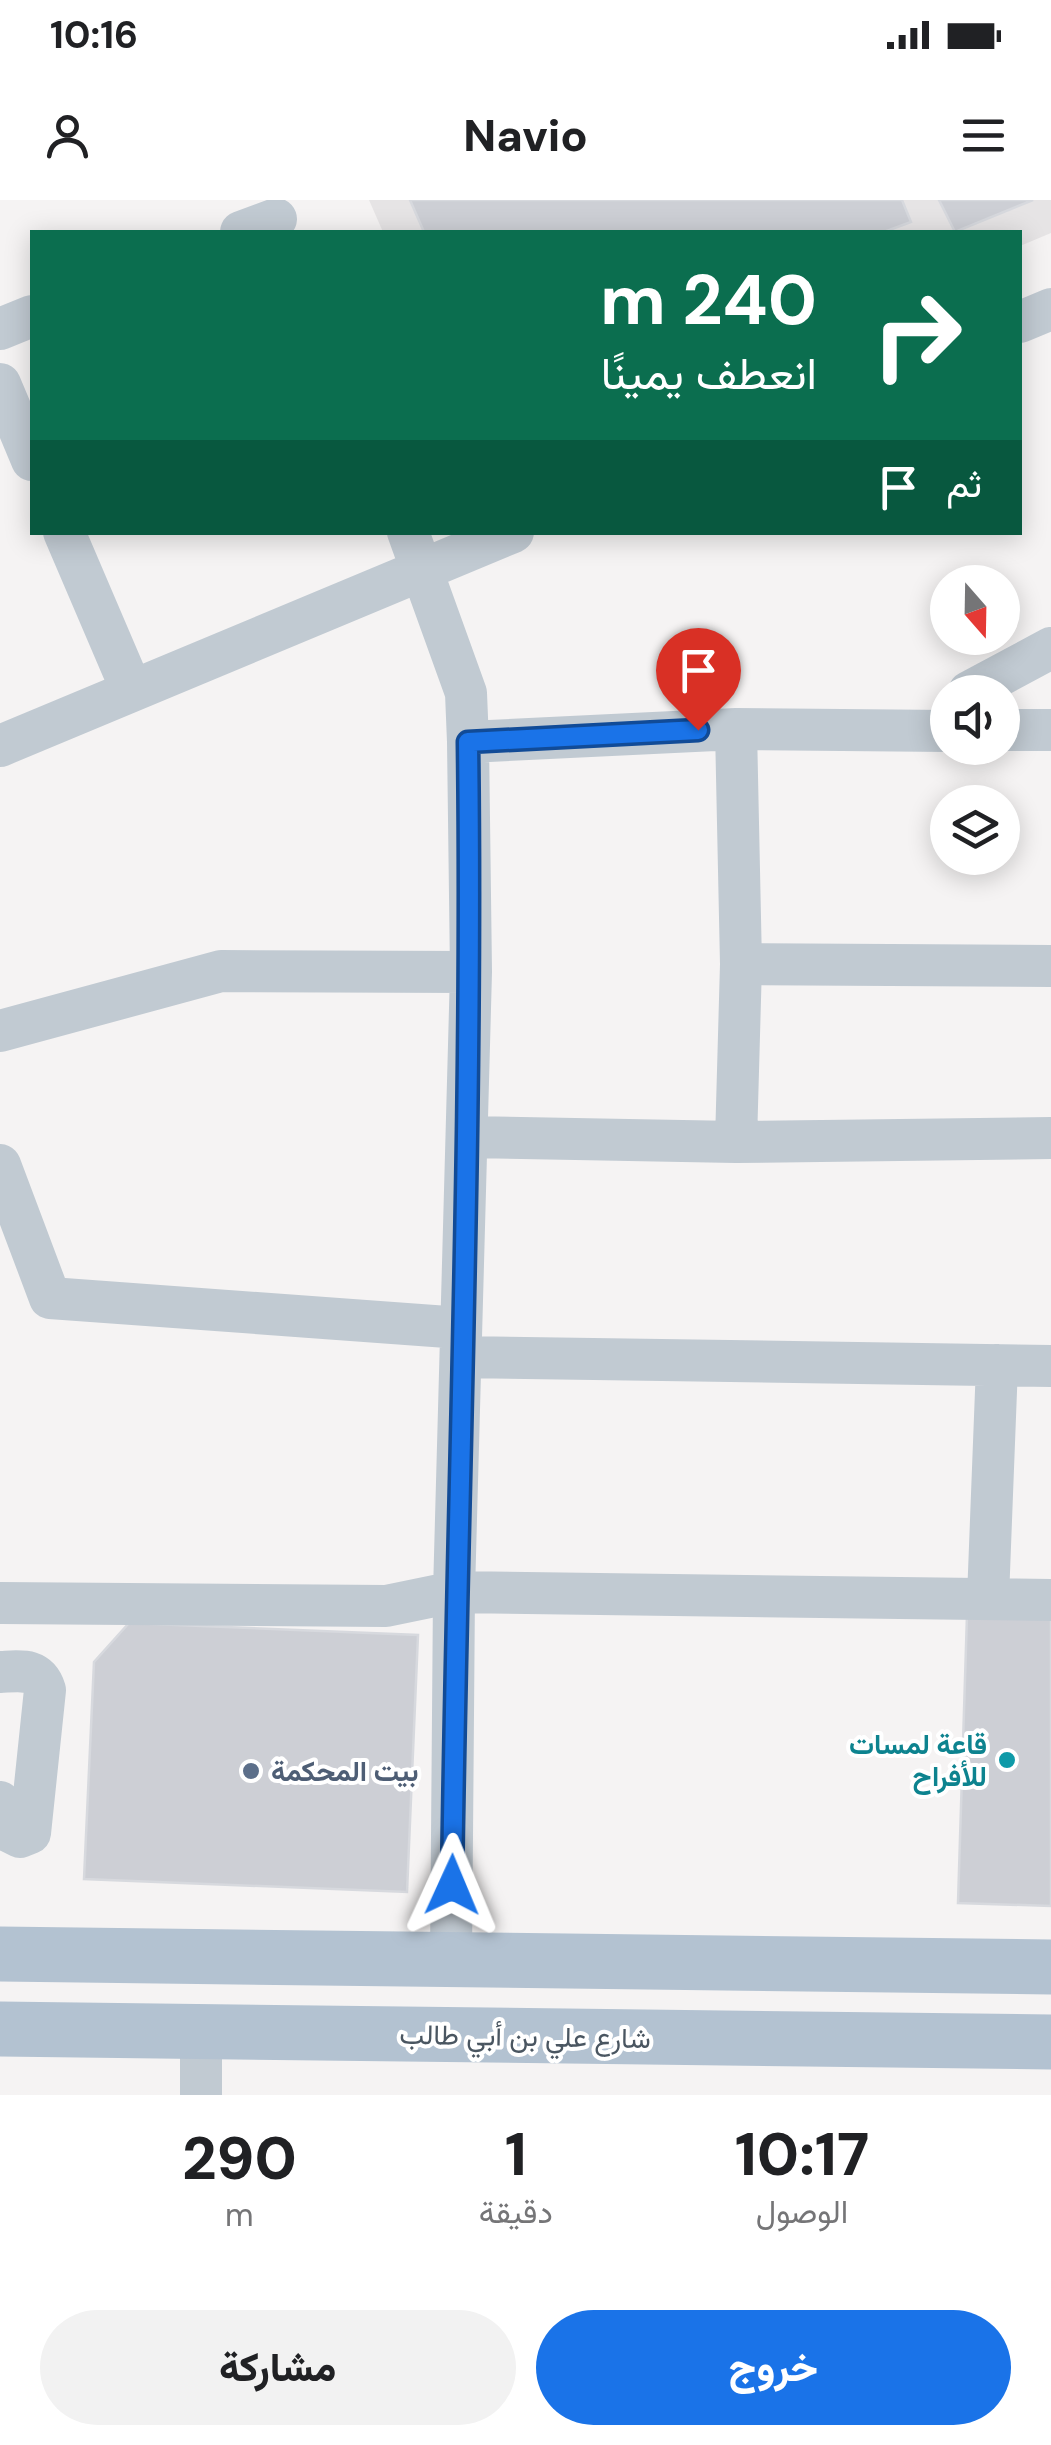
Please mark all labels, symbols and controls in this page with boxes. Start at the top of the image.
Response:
text: 10:16 [50,10,138,60]
text: Navio [463,106,588,165]
icon: person [40,108,95,163]
icon: menu [956,108,1011,163]
text: 240 m [600,255,817,346]
icon: right [852,270,982,400]
text: انعطف يمينًا [601,344,817,403]
text: ثم [946,459,982,509]
icon: arrive [871,460,926,515]
north arrow [930,565,1020,655]
map controls [930,565,1020,875]
pin [656,628,741,731]
icon: arrive [671,643,726,698]
button: sound [930,675,1020,765]
button: layers [930,785,1020,875]
place label: قاعة لمسات للأفراح [849,1726,987,1795]
marker: قاعة لمسات للأفراح [996,1749,1018,1771]
place label: بيت المحكمة [271,1753,419,1790]
marker: بيت المحكمة [240,1760,262,1782]
position arrow [400,1833,504,1937]
street label: شارع علي بن أبي طالب [399,2016,651,2061]
text: 1 [505,2115,527,2194]
text: 10:17 [735,2115,869,2194]
text: 290 [182,2119,297,2198]
text: دقيقة [479,2191,553,2233]
text: الوصول [756,2191,848,2233]
text: m [225,2194,254,2236]
button: مشاركة [40,2310,516,2425]
button: خروج [536,2310,1011,2425]

